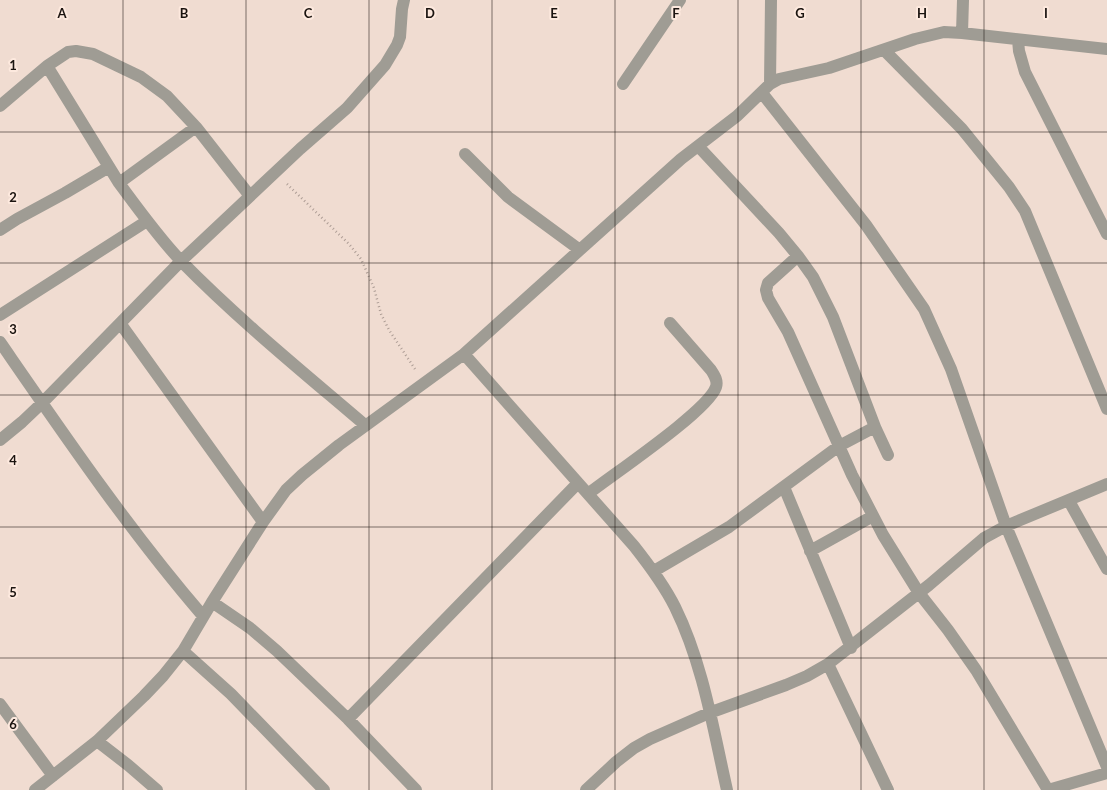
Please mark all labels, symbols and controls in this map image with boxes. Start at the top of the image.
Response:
text: A [56,5,67,21]
text: B [180,5,189,21]
text: C [304,5,313,21]
text: D [425,5,435,21]
text: E [550,5,558,21]
text: F [672,5,680,21]
text: G [795,5,805,21]
text: H [917,5,927,21]
text: I [1044,5,1048,21]
text: 1 [9,57,17,73]
text: 2 [9,189,17,205]
text: 3 [9,321,17,337]
text: 4 [9,452,17,468]
text: 5 [9,584,17,600]
text: 6 [9,716,17,732]

